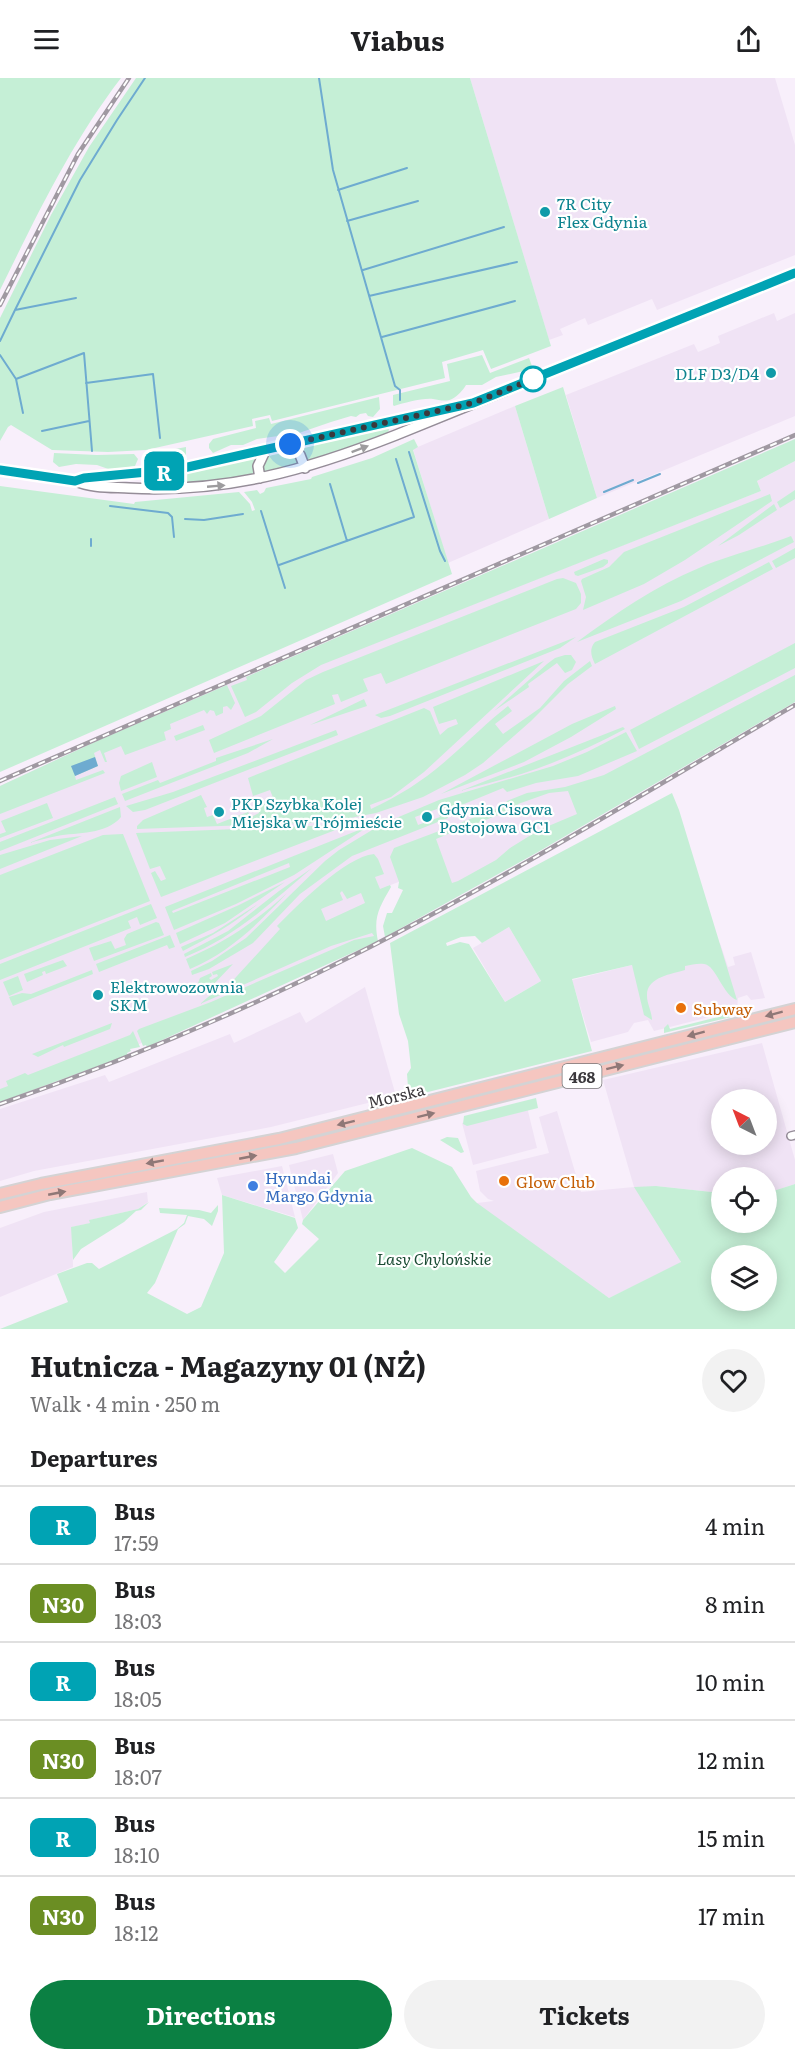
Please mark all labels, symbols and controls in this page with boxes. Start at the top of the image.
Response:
text: Viabus [350,19,445,59]
icon: menu [30,23,63,56]
icon: share [732,23,765,56]
place label: 7R City Flex Gdynia [557,191,648,233]
marker: 7R City Flex Gdynia [538,205,552,219]
place label: DLF D3/D4 [675,361,759,385]
unlabelled marker [520,366,546,392]
marker: DLF D3/D4 [764,366,778,380]
your location [275,429,305,459]
one-way arrow [351,444,369,453]
line badge: R [144,452,184,490]
text: R [156,456,172,487]
one-way arrow [207,481,226,491]
place label: PKP Szybka Kolej Miejska w Trójmieście [231,791,402,833]
place label: Gdynia Cisowa Postojowa GC1 [439,796,553,838]
marker: PKP Szybka Kolej Miejska w Trójmieście [212,805,226,819]
marker: Gdynia Cisowa Postojowa GC1 [420,810,434,824]
place label: Elektrowozownia SKM [110,974,244,1016]
marker: Elektrowozownia SKM [91,988,105,1002]
place label: Subway [693,996,753,1020]
marker: Subway [674,1001,688,1015]
one-way arrow [765,1010,783,1020]
one-way arrow [687,1030,705,1040]
one-way arrow [606,1062,625,1072]
road number: 468 [562,1064,602,1088]
street label: Morska [365,1076,427,1114]
north arrow [711,1089,777,1155]
map controls [711,1089,777,1311]
one-way arrow [417,1110,436,1120]
one-way arrow [337,1118,355,1128]
one-way arrow [239,1152,258,1161]
one-way arrow [146,1158,165,1167]
place label: Hyundai Margo Gdynia [265,1165,373,1207]
button: locate [711,1167,777,1233]
place label: Glow Club [516,1169,595,1193]
marker: Glow Club [497,1174,511,1188]
marker: Hyundai Margo Gdynia [246,1179,260,1193]
one-way arrow [47,1188,66,1197]
button: layers [711,1245,777,1311]
park label: Lasy Chylońskie [377,1246,491,1270]
text: Hutnicza - Magazyny 01 (NŻ) [30,1344,426,1386]
button: heart [702,1349,765,1412]
text: Walk · 4 min · 250 m [30,1388,220,1418]
text: Departures [30,1441,157,1474]
text: Bus [114,1494,155,1527]
text: 4 min [705,1509,765,1542]
text: R [55,1510,71,1541]
text: 17:59 [114,1527,159,1557]
text: Bus [114,1572,155,1605]
text: 8 min [705,1587,765,1620]
text: N30 [42,1588,84,1619]
text: 18:03 [114,1605,162,1635]
text: Bus [114,1650,155,1683]
text: 10 min [696,1665,765,1698]
text: R [55,1666,71,1697]
text: 18:05 [114,1683,162,1713]
text: Bus [114,1728,155,1761]
text: 12 min [697,1743,765,1776]
text: N30 [42,1744,84,1775]
text: 18:07 [114,1761,162,1791]
text: Bus [114,1806,155,1839]
text: 15 min [697,1821,765,1854]
text: R [55,1822,71,1853]
text: 18:10 [114,1839,160,1869]
text: Bus [114,1884,155,1917]
text: 17 min [698,1899,765,1932]
text: N30 [42,1900,84,1931]
text: 18:12 [114,1917,158,1947]
button: Directions [30,1980,392,2049]
button: Tickets [404,1980,765,2049]

